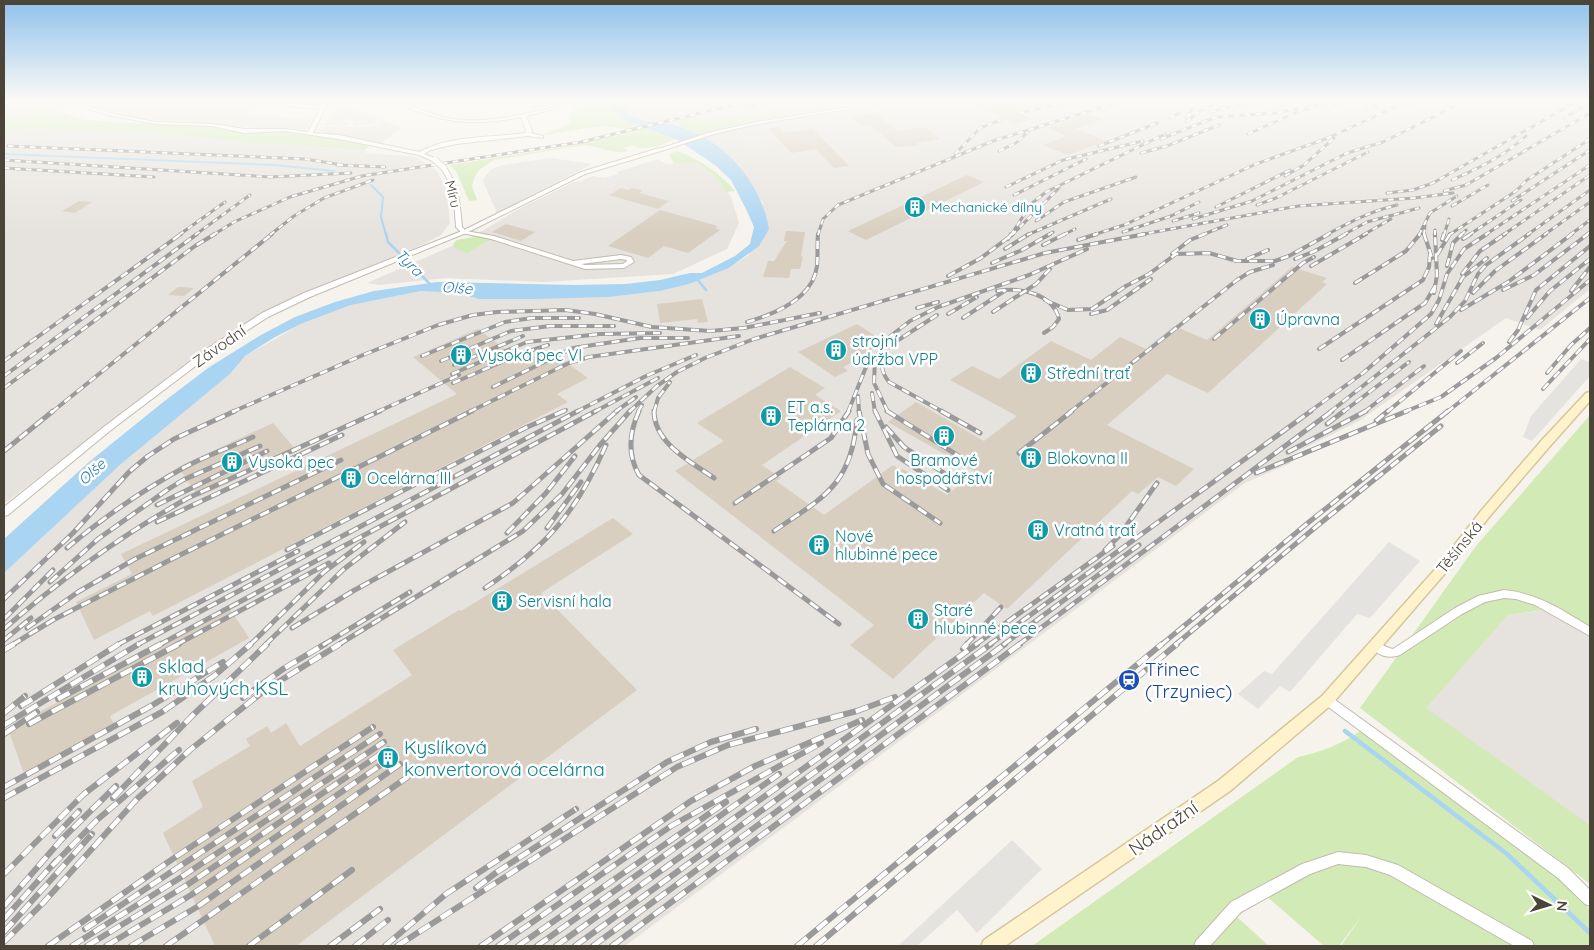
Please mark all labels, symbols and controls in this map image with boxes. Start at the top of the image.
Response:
street label: Míru [441,178,465,210]
building icon: Mechanické dílny [903,195,927,219]
place label: Mechanické dílny [931,198,1042,216]
water label: Tyra [392,245,428,281]
water label: Olše [441,277,473,298]
building icon: Úpravna [1248,307,1272,331]
place label: Úpravna [1276,309,1340,329]
street label: Závodní [189,320,250,371]
place label: strojní údržba VPP [852,331,938,369]
building icon: strojní údržba VPP [824,338,848,362]
building icon: Vysoká pec VI [449,343,473,367]
place label: Vysoká pec VI [477,345,582,365]
building icon: Střední trať [1019,361,1043,385]
place label: Střední trať [1047,363,1130,383]
place label: ET a.s. Teplárna 2 [787,397,865,435]
building icon: ET a.s. Teplárna 2 [759,404,783,428]
building icon: Bramové hospodářství [932,424,956,448]
building icon: Blokovna II [1019,446,1043,470]
place label: Blokovna II [1047,448,1128,468]
building icon: Vysoká pec [220,450,244,474]
place label: Bramové hospodářství [896,450,993,488]
place label: Vysoká pec [248,452,334,472]
water label: Olše [74,454,110,489]
building icon: Ocelárna III [339,466,363,490]
place label: Ocelárna III [367,468,452,488]
street label: Těšínská [1432,516,1486,578]
building icon: Vratná trať [1026,518,1050,542]
place label: Vratná trať [1054,520,1136,540]
place label: Nové hlubinné pece [835,526,938,564]
building icon: Nové hlubinné pece [807,533,831,557]
building icon: Servisní hala [490,589,514,613]
place label: Servisní hala [518,591,612,611]
place label: Staré hlubinné pece [934,600,1037,638]
building icon: Staré hlubinné pece [906,607,930,631]
place label: sklad kruhových KSL [158,654,288,700]
place label: Třinec (Trzyniec) [1145,657,1232,703]
building icon: sklad kruhových KSL [130,665,154,689]
station icon: Třinec (Trzyniec) [1117,668,1141,692]
place label: Kyslíková konvertorová ocelárna [404,735,605,781]
building icon: Kyslíková konvertorová ocelárna [376,746,400,770]
street label: Nádražní [1124,795,1203,861]
north arrow [1524,880,1574,930]
text: N [1553,900,1571,912]

